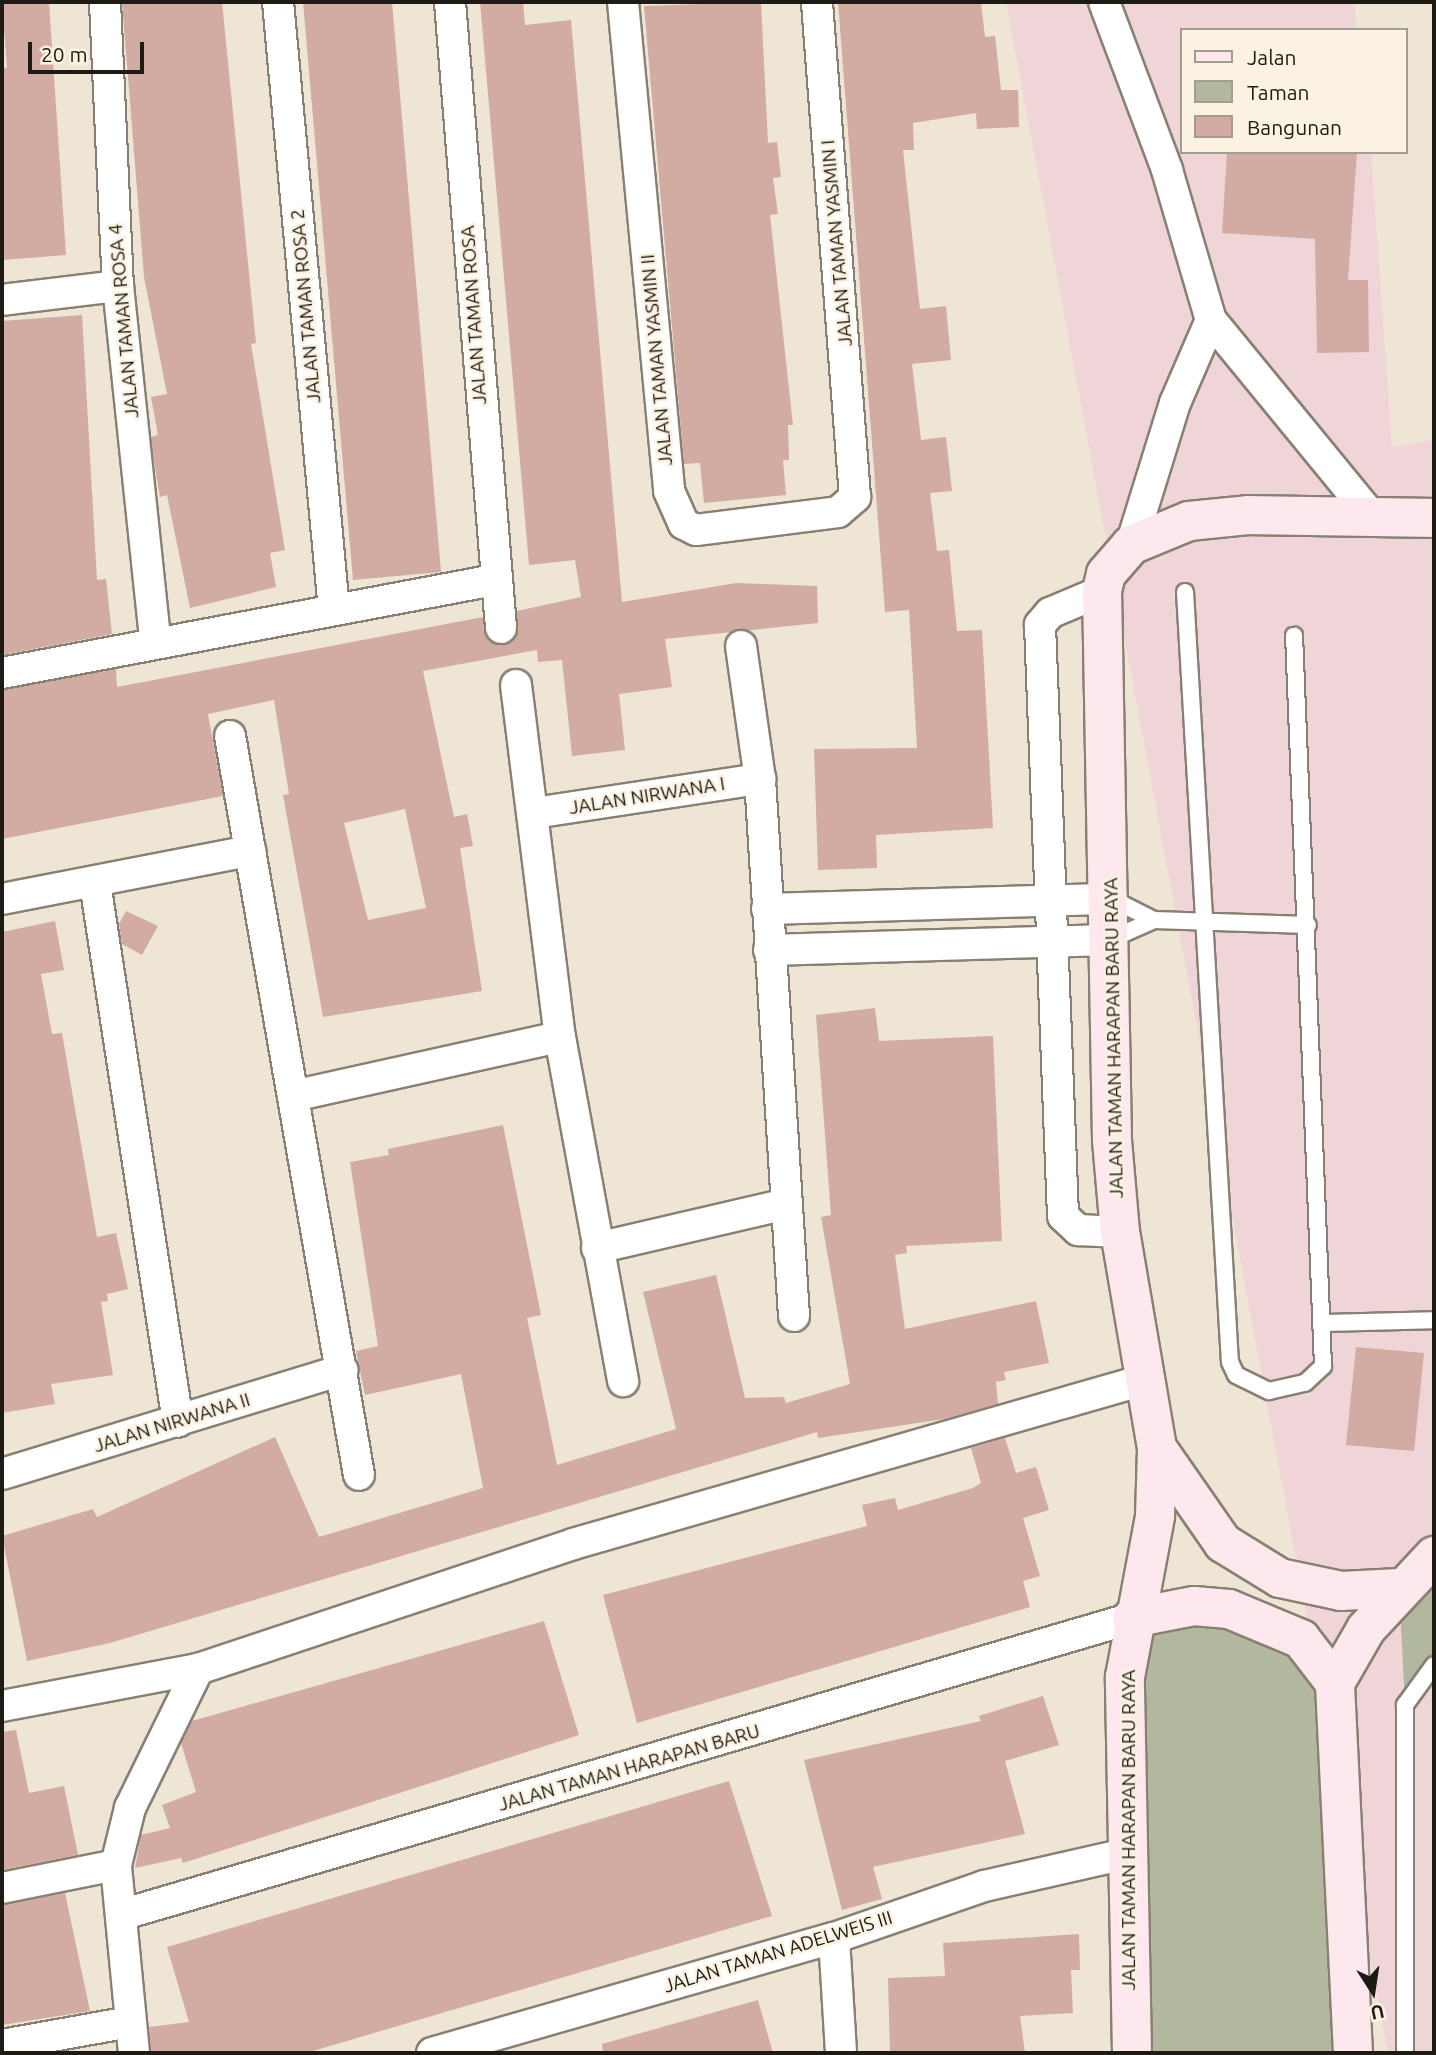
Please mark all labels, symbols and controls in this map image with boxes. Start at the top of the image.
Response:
scale bar [32,28,147,72]
legend [1180,28,1408,154]
text: 20 m [41,42,88,66]
text: Jalan [1247,45,1296,69]
text: Taman [1247,80,1310,104]
text: Bangunan [1247,115,1342,139]
street label: JALAN TAMAN YASMIN I [817,139,857,347]
street label: JALAN TAMAN ROSA 2 [286,208,326,404]
street label: JALAN TAMAN ROSA 4 [104,223,144,419]
street label: JALAN TAMAN ROSA [456,225,492,405]
street label: JALAN TAMAN YASMIN II [636,253,678,467]
street label: JALAN NIRWANA I [568,772,726,820]
street label: JALAN TAMAN HARAPAN BARU RAYA [1100,877,1128,1199]
street label: JALAN NIRWANA II [91,1388,253,1458]
street label: JALAN TAMAN HARAPAN BARU RAYA [1118,1670,1140,1990]
street label: JALAN TAMAN HARAPAN BARU [496,1720,762,1816]
street label: JALAN TAMAN ADELWEIS III [661,1906,895,1998]
north arrow [1338,1957,1408,2027]
text: U [1369,2000,1386,2025]

